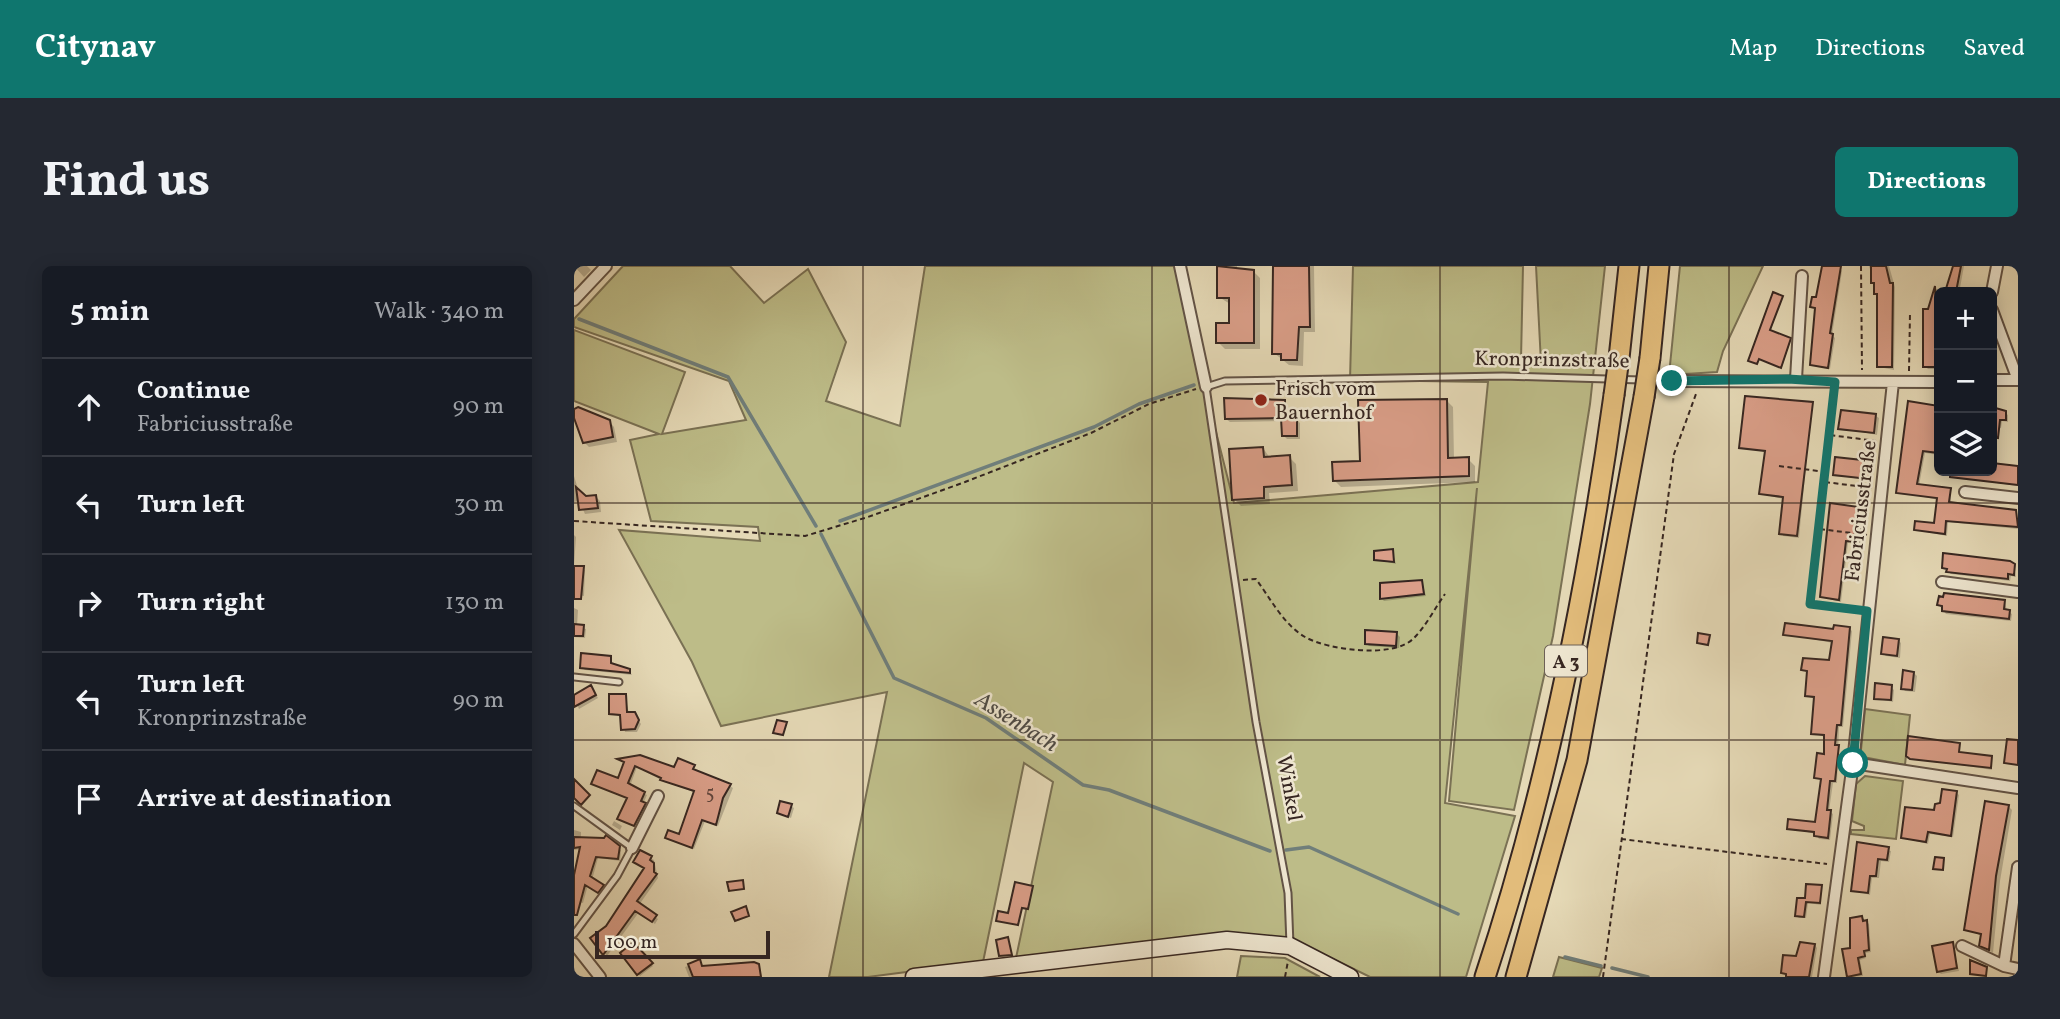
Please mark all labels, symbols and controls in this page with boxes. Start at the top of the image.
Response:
text: Citynav [35,26,156,72]
text: Map [1729,32,1777,66]
text: Directions [1815,32,1925,66]
text: Saved [1963,32,2025,66]
button: Directions [1835,147,2018,217]
text: Find us [42,148,210,217]
map controls [1934,287,1997,476]
button: + [1934,287,1997,350]
text: 5 min [70,291,150,333]
text: Walk · 340 m [374,296,504,328]
street label: Kronprinzstraße [1474,345,1630,376]
button: − [1934,350,1997,413]
route end [1656,365,1687,396]
text: Continue [137,373,250,409]
place label: Frisch vom Bauernhof [1275,375,1376,428]
icon: ahead [70,388,108,426]
text: 90 m [453,391,504,423]
marker: Frisch vom Bauernhof [1253,392,1269,408]
text: Fabriciusstraße [137,409,293,441]
button: layers [1934,413,1997,476]
street label: Fabriciusstraße [1838,439,1885,584]
icon: left [70,486,108,524]
text: Turn left [137,487,245,523]
text: 30 m [454,489,504,521]
icon: right [70,584,108,622]
text: Turn right [137,585,265,621]
text: 130 m [445,587,504,619]
road number: A 3 [1545,646,1587,676]
text: Turn left [137,667,245,703]
icon: left [70,682,108,720]
water label: Assenbach [967,684,1064,761]
text: 90 m [453,685,504,717]
text: Kronprinzstraße [137,703,307,735]
route start [1837,747,1868,778]
street label: Winkel [1268,753,1309,824]
icon: arrive [70,780,108,818]
text: Arrive at destination [137,781,392,817]
house number: 5 [706,782,714,807]
scale bar [595,928,770,960]
text: 100 m [606,930,657,956]

